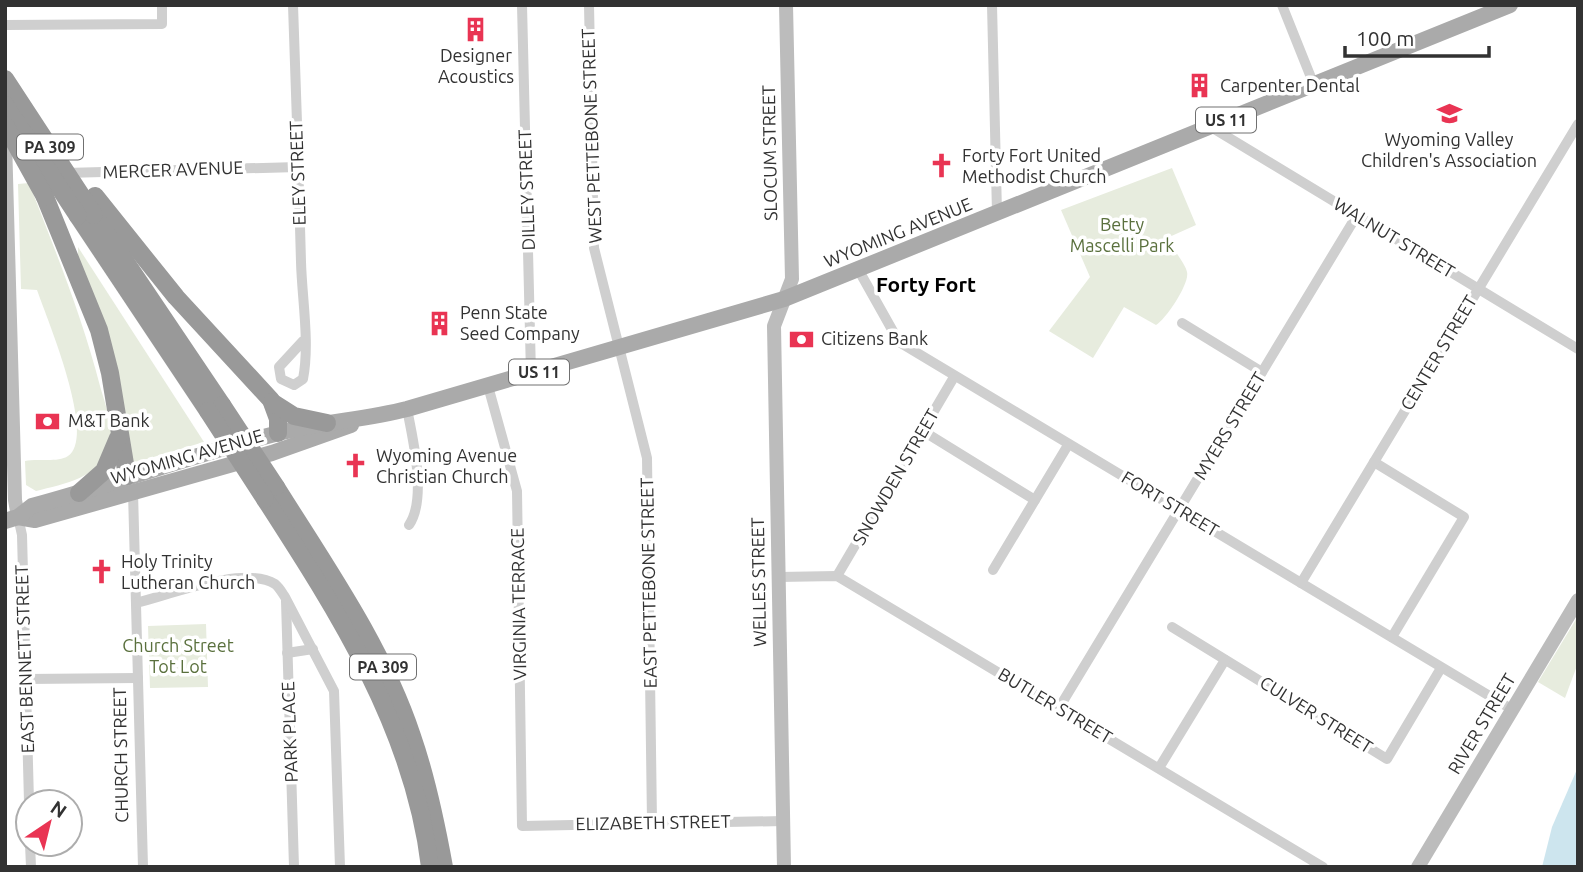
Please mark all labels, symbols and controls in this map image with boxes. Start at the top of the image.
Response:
scale bar [1345,14,1488,58]
building icon: Designer Acoustics [462,15,490,43]
text: 100 m [1356,26,1414,50]
street label: WEST PETTEBONE STREET [577,28,605,244]
place label: Designer Acoustics [438,45,514,86]
building icon: Carpenter Dental [1186,72,1214,100]
place label: Carpenter Dental [1220,75,1360,95]
street label: SLOCUM STREET [758,85,780,221]
school or university icon: Wyoming Valley Children's Association [1435,99,1463,127]
road number: US 11 [1196,108,1256,132]
street label: ELEY STREET [285,120,309,226]
street label: DILLEY STREET [514,129,538,251]
place label: Wyoming Valley Children's Association [1361,129,1537,170]
road number: PA 309 [17,134,83,160]
place label: Forty Fort United Methodist Church [962,145,1106,186]
church icon: Forty Fort United Methodist Church [928,152,956,180]
street label: MERCER AVENUE [102,157,244,181]
street label: WYOMING AVENUE [821,193,974,271]
street label: WALNUT STREET [1330,193,1459,281]
park label: Betty Mascelli Park [1070,214,1174,255]
district label: Forty Fort [876,272,976,296]
street label: CENTER STREET [1396,291,1480,413]
place label: Penn State Seed Company [460,302,580,343]
building icon: Penn State Seed Company [426,309,454,337]
bank icon: Citizens Bank [787,325,815,353]
place label: Citizens Bank [821,328,928,348]
road number: US 11 [509,360,569,384]
street label: MYERS STREET [1189,368,1269,483]
street label: SNOWDEN STREET [848,405,942,548]
bank icon: M&T Bank [34,407,62,435]
place label: M&T Bank [68,410,150,430]
street label: WYOMING AVENUE [108,425,265,487]
place label: Wyoming Avenue Christian Church [376,445,517,486]
church icon: Wyoming Avenue Christian Church [342,452,370,480]
street label: FORT STREET [1118,466,1223,540]
street label: EAST PETTEBONE STREET [636,478,660,688]
street label: WELLES STREET [747,517,769,647]
street label: VIRGINIA TERRACE [507,528,529,681]
place label: Holy Trinity Lutheran Church [121,551,255,592]
church icon: Holy Trinity Lutheran Church [87,558,115,586]
street label: EAST BENNETT STREET [11,564,37,754]
park label: Church Street Tot Lot [122,635,234,676]
road number: PA 309 [350,654,416,680]
street label: BUTLER STREET [995,663,1116,747]
street label: RIVER STREET [1443,670,1519,777]
street label: CULVER STREET [1257,672,1376,757]
street label: PARK PLACE [277,681,301,783]
street label: CHURCH STREET [109,687,131,823]
north arrow [14,788,84,858]
text: N [47,796,71,822]
street label: ELIZABETH STREET [575,811,731,833]

